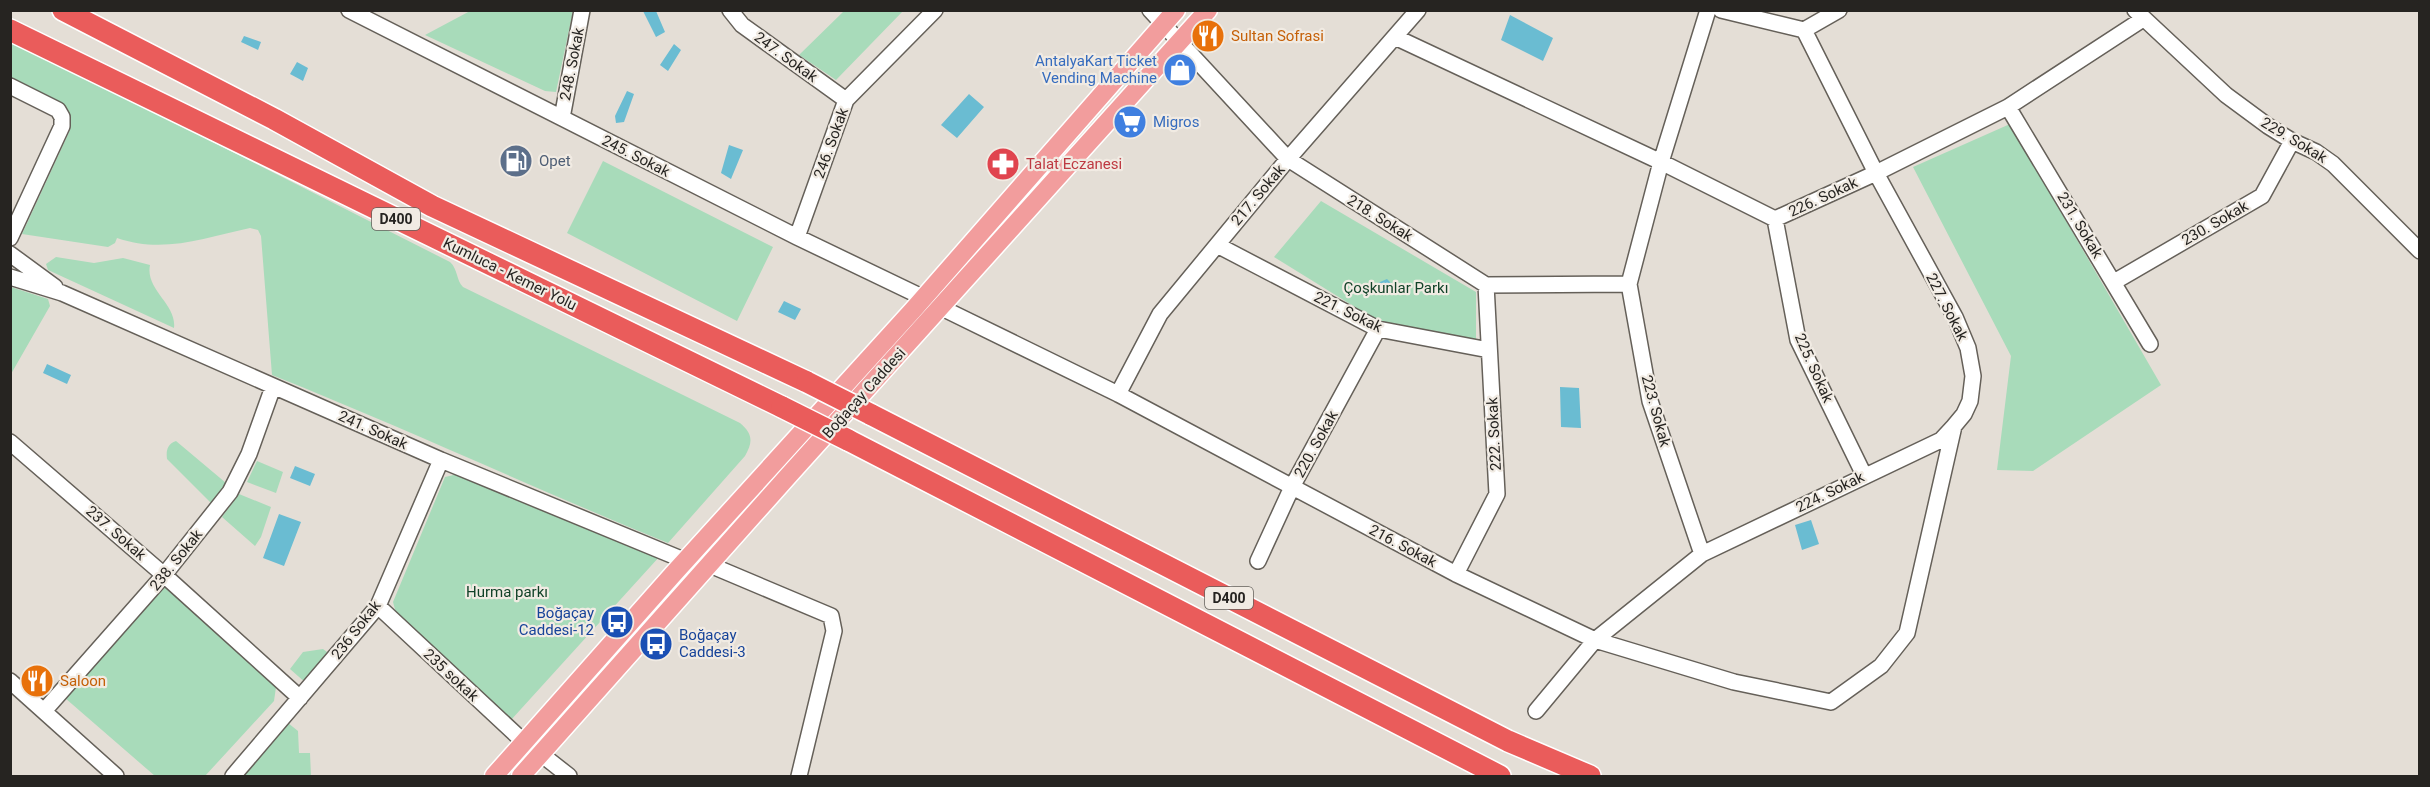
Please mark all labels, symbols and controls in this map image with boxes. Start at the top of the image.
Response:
restaurant icon: Sultan Sofrasi [1190,18,1226,54]
street label: 248. Sokak [556,26,588,102]
place label: Sultan Sofrasi [1231,27,1324,45]
street label: 247. Sokak [751,28,821,86]
place label: AntalyaKart Ticket Vending Machine [1035,52,1157,87]
shop icon: AntalyaKart Ticket Vending Machine [1162,52,1198,88]
supermarket icon: Migros [1112,104,1148,140]
street label: 246. Sokak [810,105,852,181]
place label: Migros [1153,113,1199,131]
street label: 229. Sokak [2258,113,2331,167]
street label: 245. Sokak [599,131,673,181]
fuel station icon: Opet [498,143,534,179]
pharmacy icon: Talat Eczanesi [985,146,1021,182]
place label: Opet [539,152,571,170]
place label: Talat Eczanesi [1026,155,1122,173]
street label: 217. Sokak [1227,161,1289,229]
street label: 226. Sokak [1786,173,1861,221]
street label: 231. Sokak [2053,189,2107,262]
street label: 218. Sokak [1344,191,1416,245]
street label: 230. Sokak [2179,197,2252,249]
road number: D400 [372,208,420,230]
street label: Kumluca - Kemer Yolu [440,234,580,314]
street label: 227. Sokak [1922,270,1972,344]
park label: Çoşkunlar Parkı [1344,279,1448,297]
street label: 221. Sokak [1311,288,1385,336]
street label: 225. Sokak [1791,331,1837,406]
street label: Boğaçay Caddesi [819,344,909,442]
street label: 223. Sokak [1638,373,1674,449]
street label: 222. Sokak [1483,396,1505,471]
street label: 241. Sokak [336,407,411,453]
street label: 220. Sokak [1290,407,1342,481]
street label: 224. Sokak [1793,468,1867,516]
street label: 237. Sokak [82,502,150,564]
street label: 216. Sokak [1366,521,1440,571]
street label: 238. Sokak [146,525,206,594]
park label: Hurma parkı [466,583,548,601]
road number: D400 [1205,587,1253,609]
street label: 236 Sokak [327,597,385,663]
place label: Boğaçay Caddesi-12 [519,604,594,639]
bus stop icon: Boğaçay Caddesi-12 [599,604,635,640]
bus stop icon: Boğaçay Caddesi-3 [638,626,674,662]
place label: Boğaçay Caddesi-3 [679,626,746,661]
street label: 235 sokak [420,645,483,705]
restaurant icon: Saloon [19,663,55,699]
place label: Saloon [60,672,106,690]

